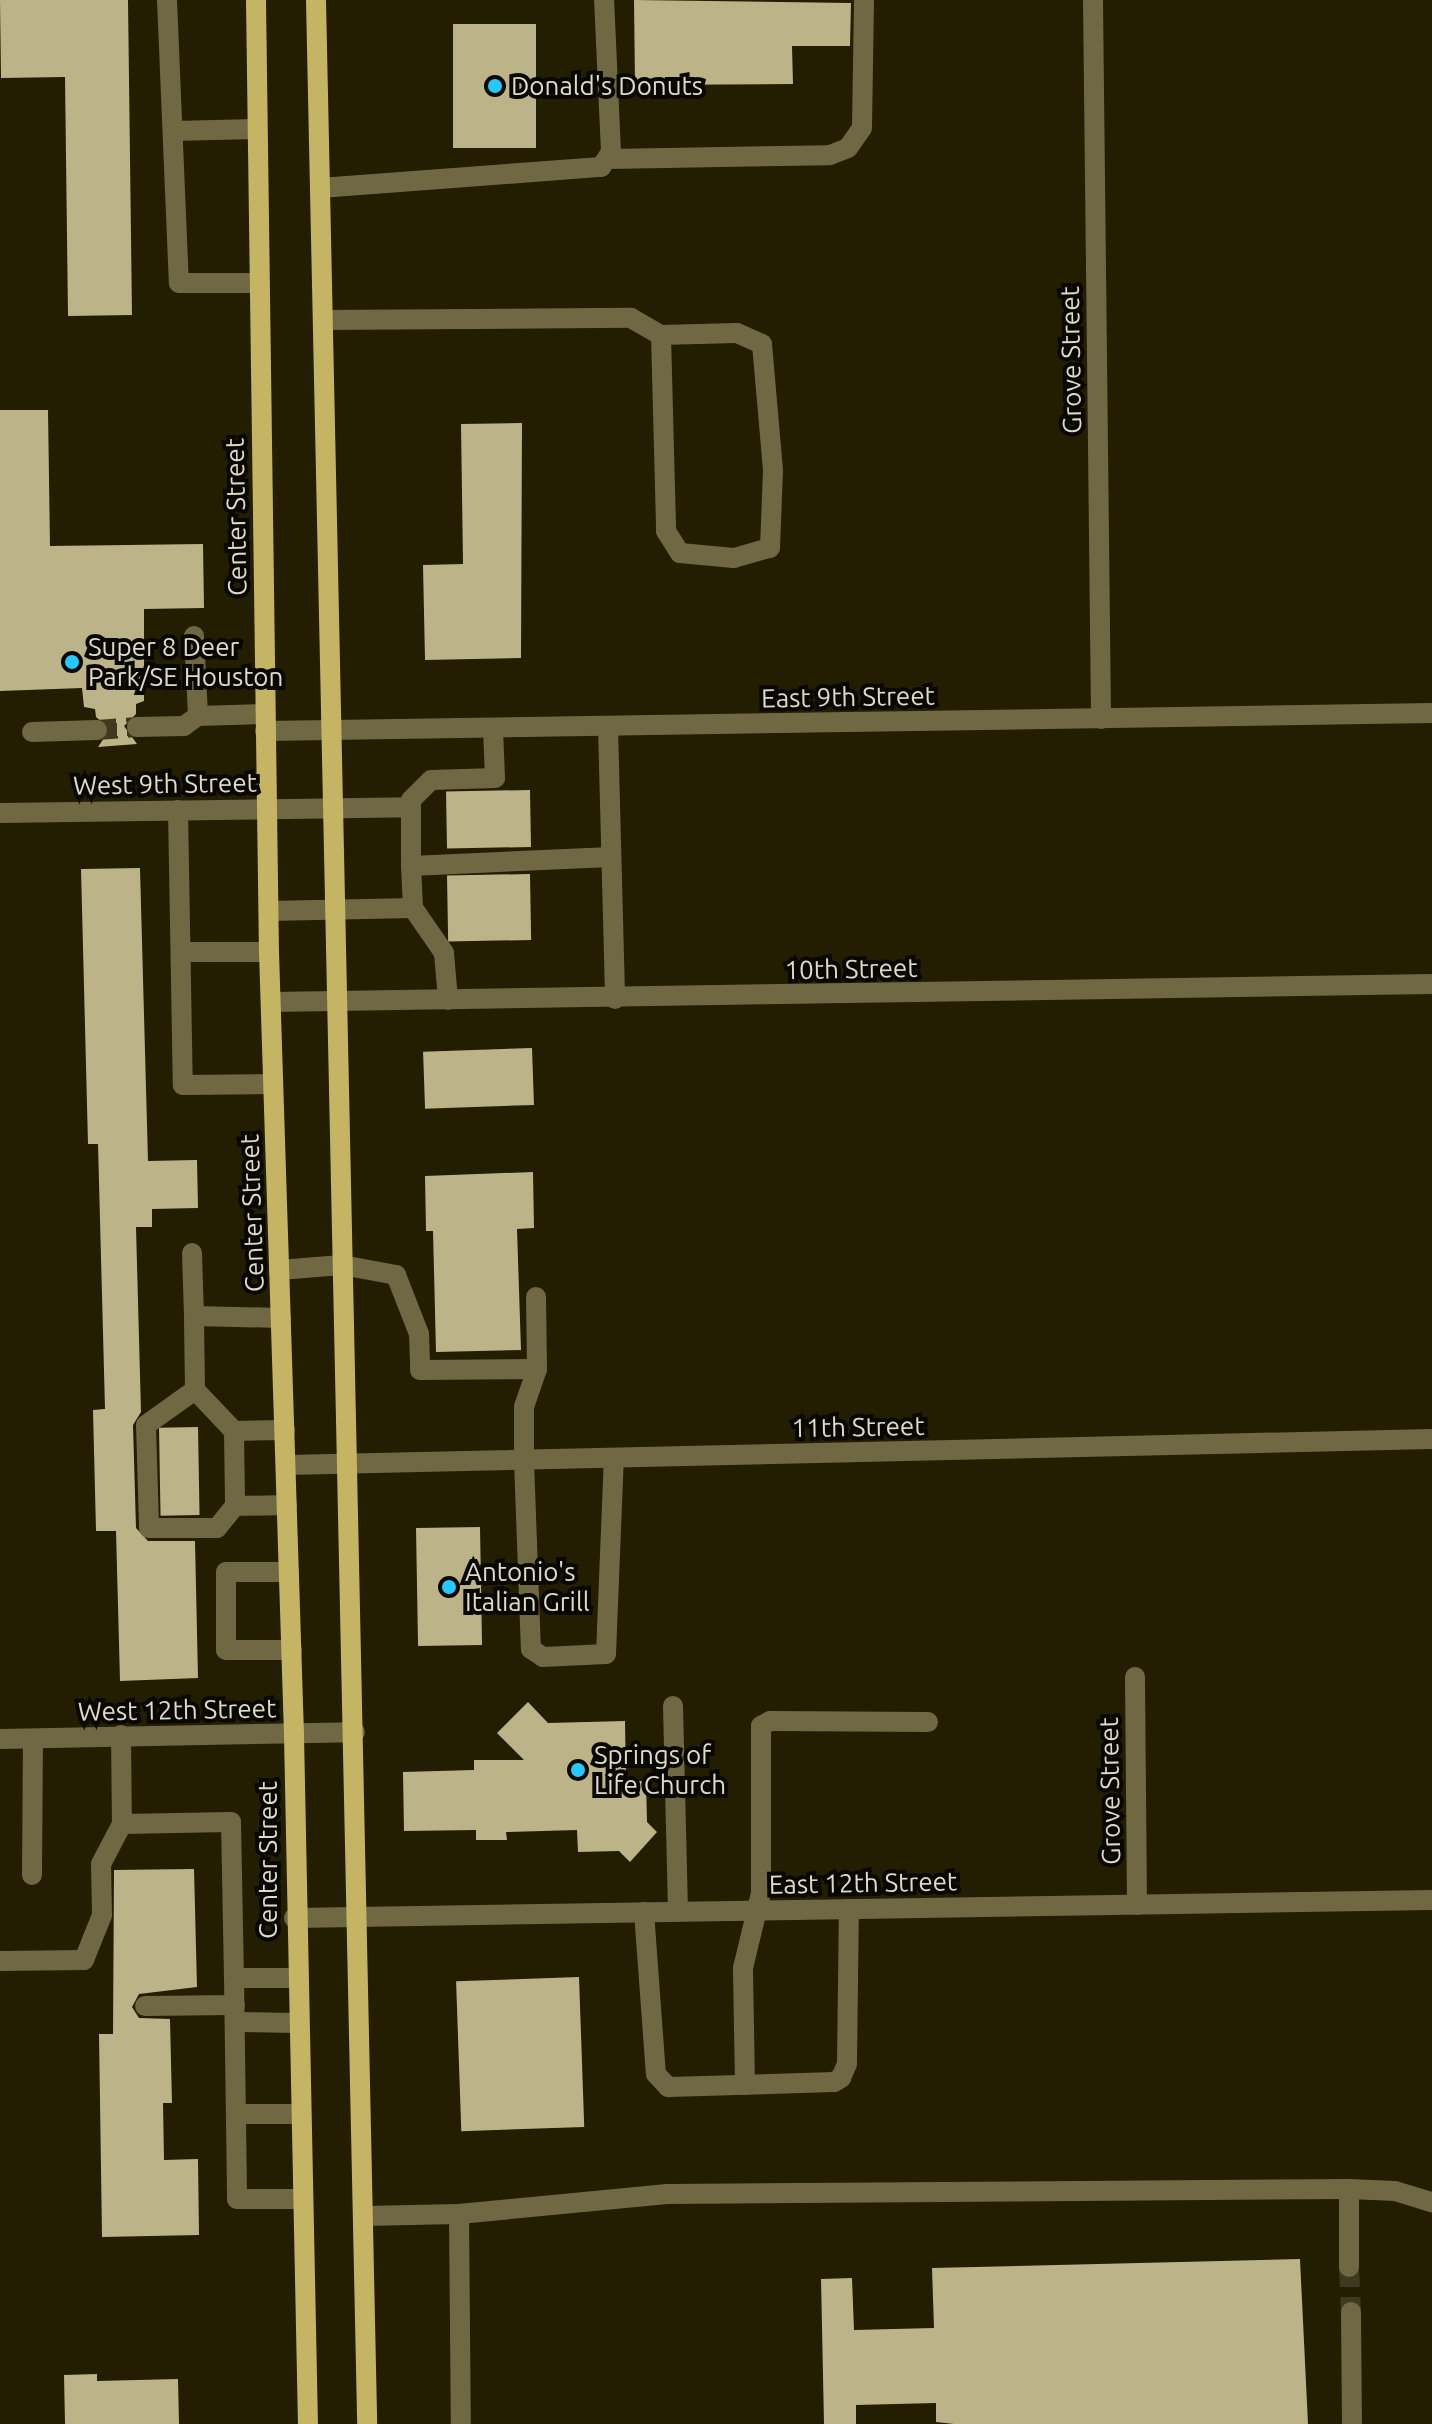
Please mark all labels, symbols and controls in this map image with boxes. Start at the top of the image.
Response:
place label: Donald's Donuts [511,70,703,102]
marker: Donald's Donuts [486,77,504,95]
street label: Grove Street [1054,286,1088,434]
street label: Center Street [219,438,253,596]
place label: Super 8 Deer Park/SE Houston [88,631,283,692]
marker: Super 8 Deer Park/SE Houston [63,653,81,671]
street label: East 9th Street [761,680,935,714]
street label: West 9th Street [73,767,257,801]
street label: 10th Street [784,952,918,986]
street label: Center Street [234,1133,270,1293]
street label: 11th Street [791,1410,925,1444]
place label: Antonio's Italian Grill [465,1556,590,1618]
marker: Antonio's Italian Grill [440,1578,458,1596]
street label: West 12th Street [78,1693,276,1727]
street label: Grove Street [1093,1717,1127,1865]
place label: Springs of Life Church [594,1739,726,1800]
marker: Springs of Life Church [569,1761,587,1779]
street label: Center Street [252,1781,284,1939]
street label: East 12th Street [769,1866,957,1900]

